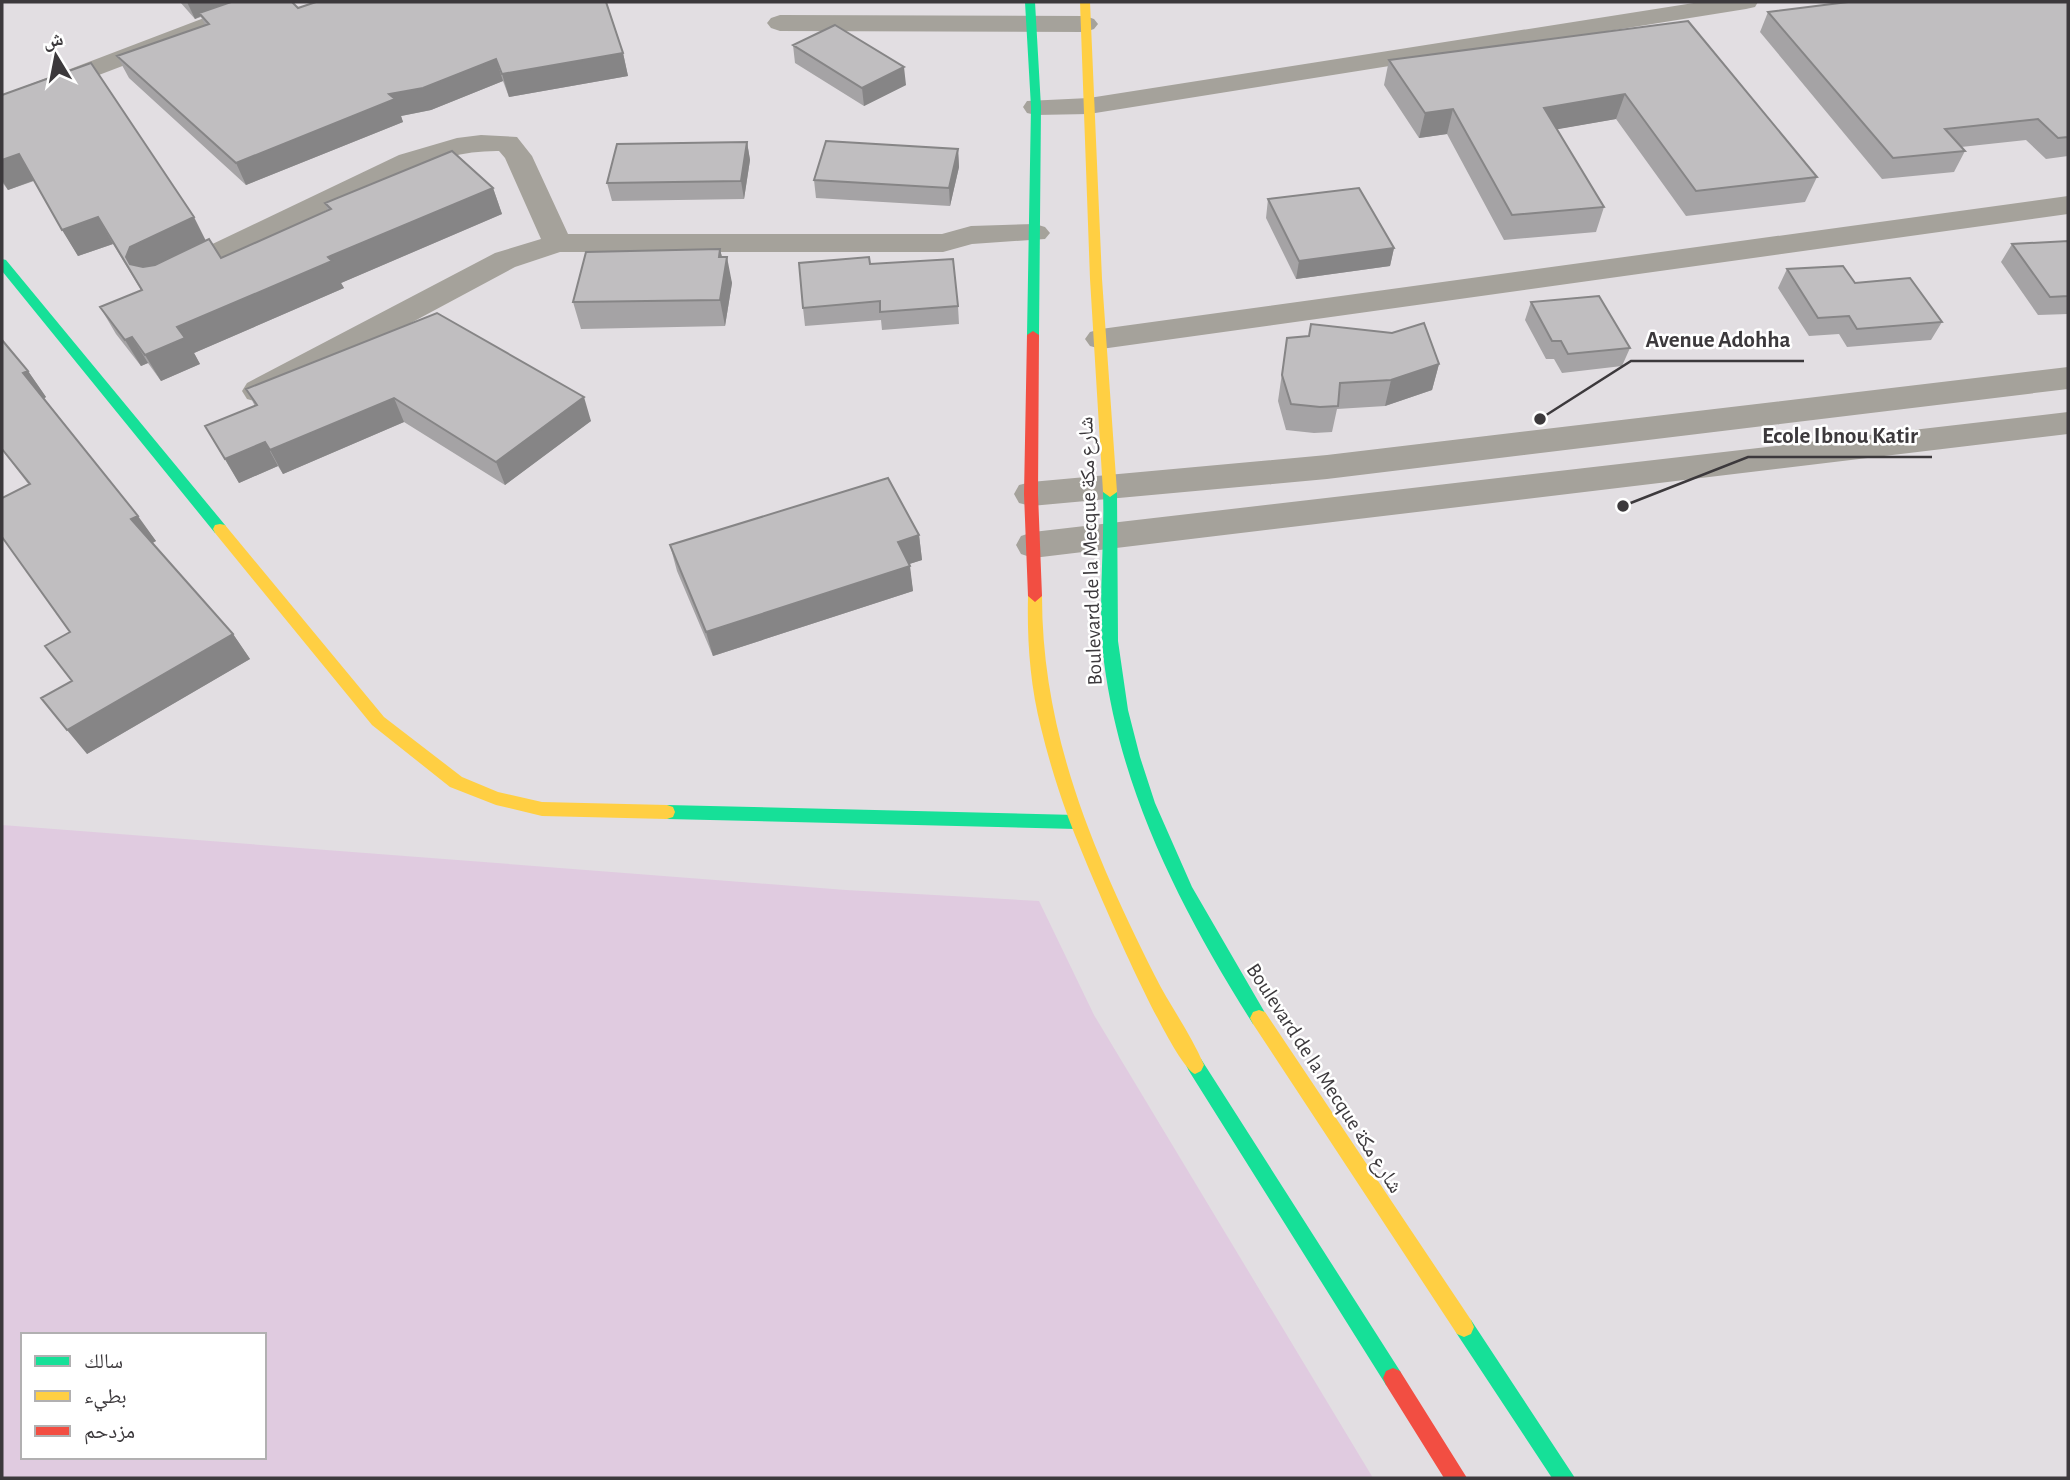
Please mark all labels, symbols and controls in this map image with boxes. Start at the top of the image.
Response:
north arrow [21,21,91,91]
text: ش [42,30,65,53]
callout: Avenue Adohha [1631,317,1804,361]
text: Avenue Adohha [1645,329,1791,352]
callout: Ecole Ibnou Katir [1748,413,1932,457]
street label: Boulevard de la Mecque شارع مكة [1075,416,1108,686]
text: Ecole Ibnou Katir [1762,425,1918,448]
street label: Boulevard de la Mecque شارع مكة [1241,960,1407,1198]
legend [21,1333,266,1459]
text: سالك [84,1351,123,1372]
text: بطيء [84,1386,127,1412]
text: مزدحم [84,1421,135,1445]

